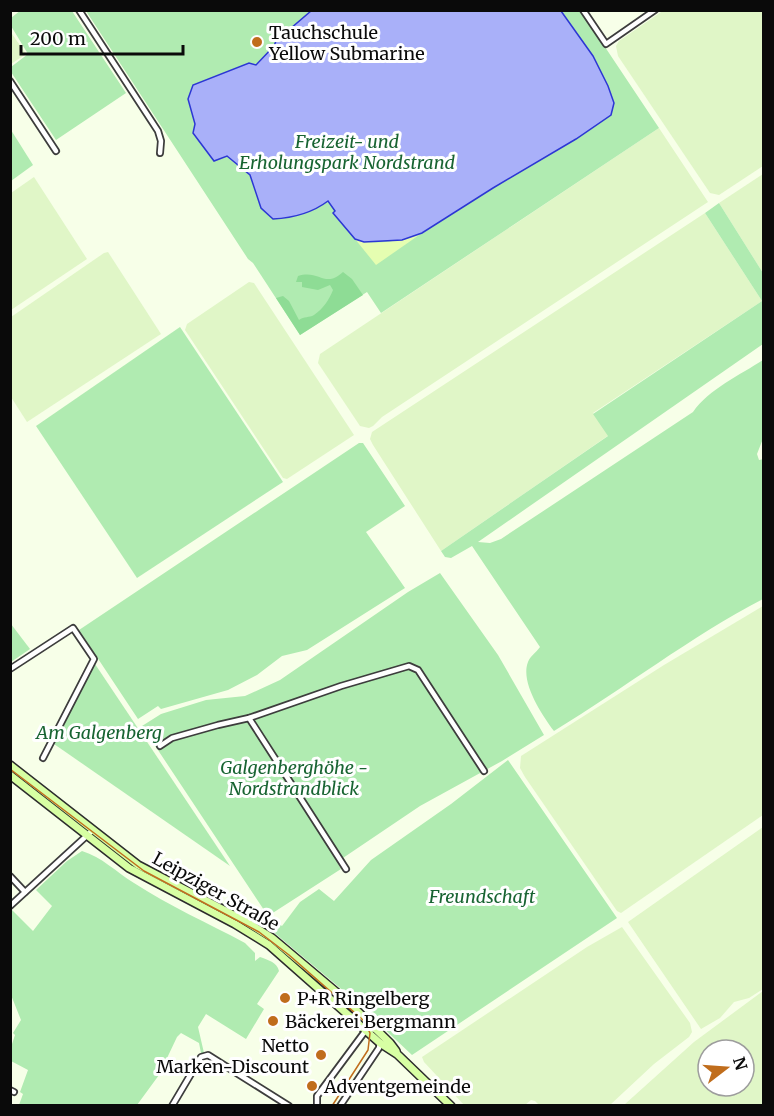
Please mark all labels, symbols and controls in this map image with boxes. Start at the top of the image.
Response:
scale bar [21,18,183,56]
place label: Tauchschule Yellow Submarine [268,21,425,65]
text: 200 m [30,27,86,50]
marker: Tauchschule Yellow Submarine [250,35,264,49]
park label: Freizeit- und Erholungspark Nordstrand [239,130,455,174]
park label: Am Galgenberg [34,721,162,744]
park label: Galgenberghöhe - Nordstrandblick [220,756,368,800]
street label: Leipziger Straße [148,847,284,935]
park label: Freundschaft [428,885,536,908]
place label: P+R Ringelberg [297,987,429,1010]
marker: P+R Ringelberg [278,991,292,1005]
place label: Bäckerei Bergmann [285,1010,456,1033]
marker: Bäckerei Bergmann [266,1014,280,1028]
place label: Netto Marken-Discount [156,1034,309,1078]
north arrow [696,1038,756,1098]
marker: Netto Marken-Discount [314,1048,328,1062]
text: N [729,1055,752,1073]
place label: Adventgemeinde [323,1075,471,1098]
marker: Adventgemeinde [305,1079,319,1093]

